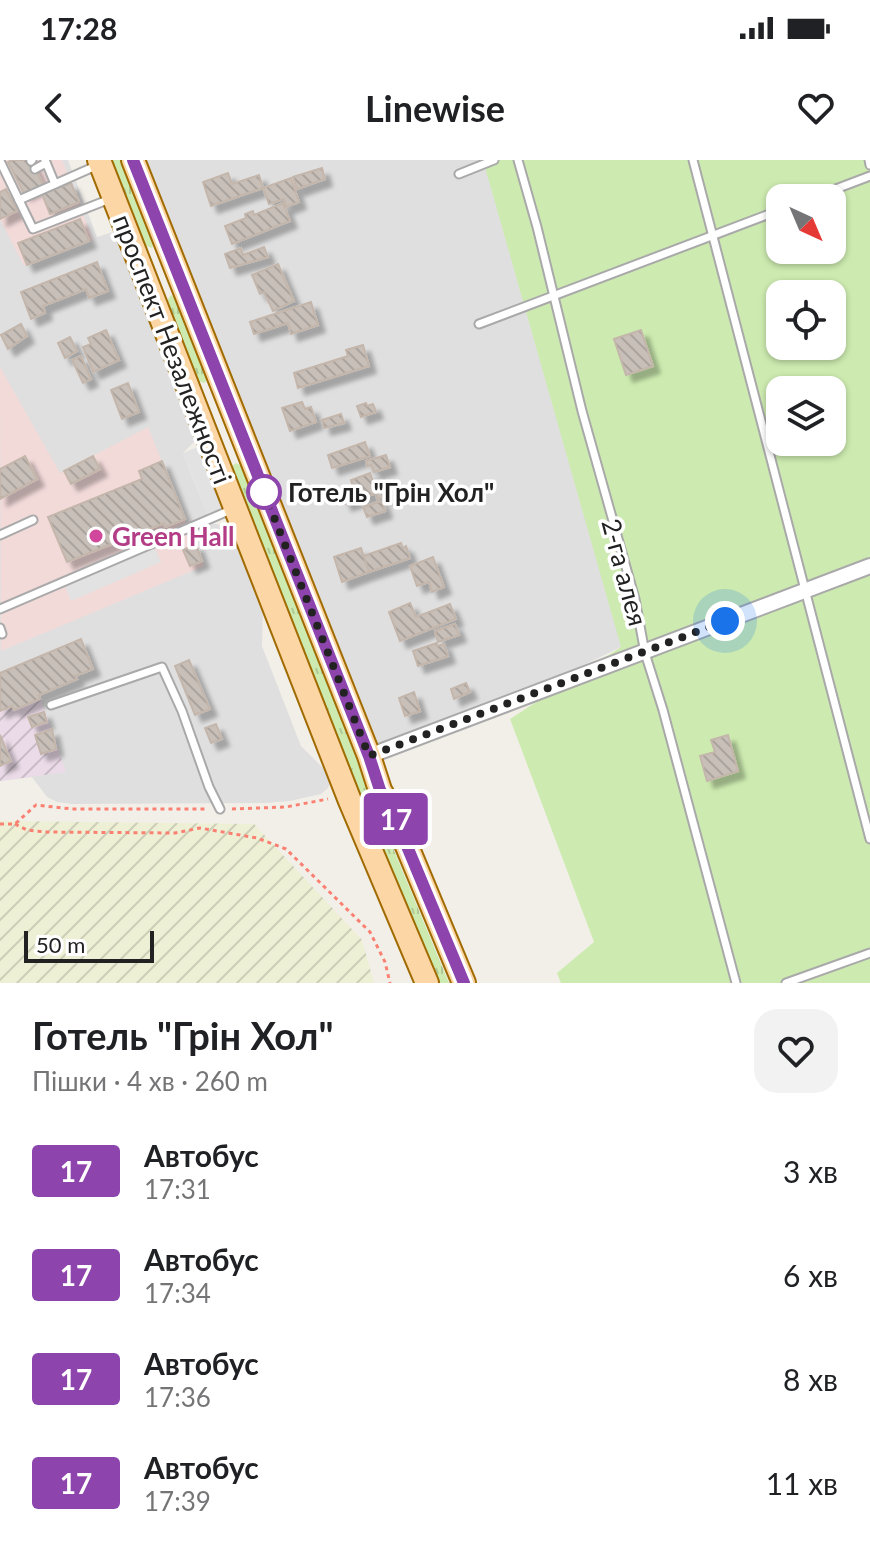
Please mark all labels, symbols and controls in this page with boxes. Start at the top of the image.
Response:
text: 17:28 [40,10,117,46]
icon: back [32,86,76,130]
text: Linewise [365,86,505,130]
icon: heart [794,86,838,130]
north arrow [766,184,846,264]
map controls [766,184,846,456]
street label: проспект Незалежності [107,210,239,488]
button: locate [766,280,846,360]
button: layers [766,376,846,456]
marker: Готель "Грін Хол" [247,475,281,509]
place label: Готель "Грін Хол" [288,476,494,508]
street label: 2-га алея [595,515,655,629]
place label: Green Hall [112,520,235,552]
marker: Green Hall [87,527,105,545]
your location [705,601,745,641]
line badge: 17 [360,793,432,845]
text: 17 [380,802,412,836]
scale bar [24,927,154,963]
text: 50 m [36,931,85,958]
button: heart [754,1009,838,1093]
text: Готель "Грін Хол" [32,1012,333,1058]
text: Пішки · 4 хв · 260 m [32,1065,268,1097]
text: Автобус [144,1137,259,1173]
text: 3 хв [783,1153,838,1189]
text: 17 [60,1154,92,1188]
text: 17:31 [144,1173,211,1205]
text: Автобус [144,1241,259,1277]
text: 6 хв [783,1257,838,1293]
text: 17 [60,1258,92,1292]
text: 17:34 [144,1277,211,1309]
text: Автобус [144,1345,259,1381]
text: 8 хв [783,1361,838,1397]
text: 17 [60,1362,92,1396]
text: 17:36 [144,1381,211,1413]
text: Автобус [144,1449,259,1485]
text: 11 хв [766,1465,838,1501]
text: 17 [60,1466,92,1500]
text: 17:39 [144,1485,211,1517]

